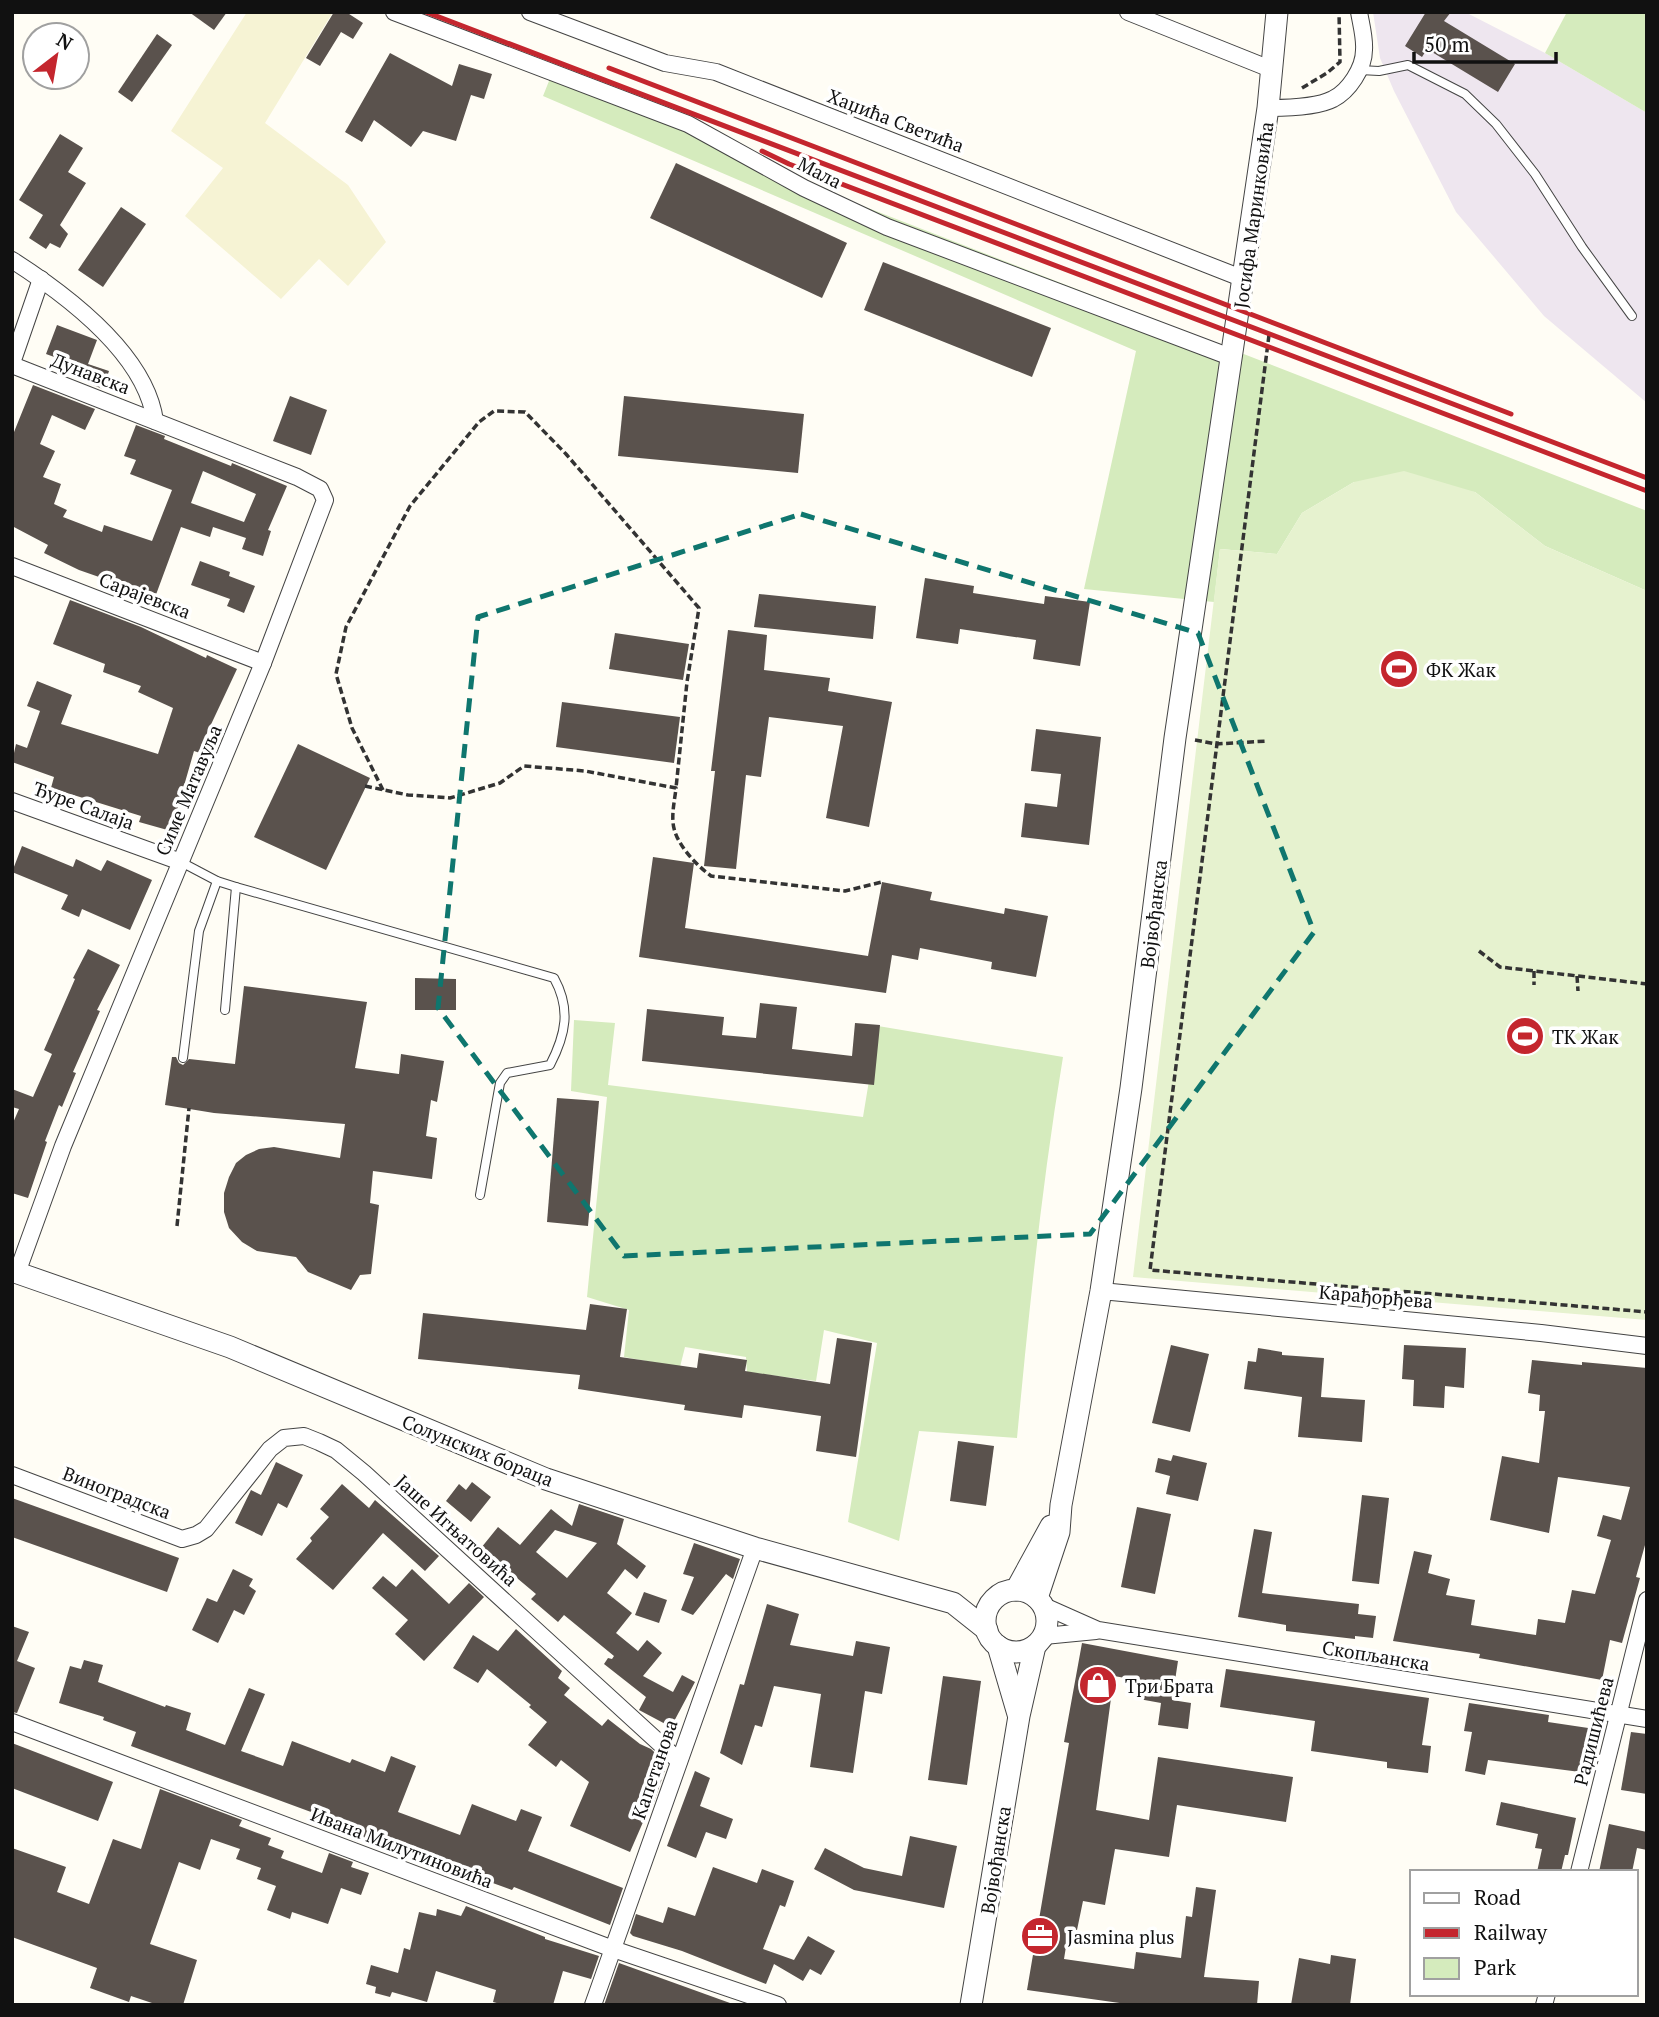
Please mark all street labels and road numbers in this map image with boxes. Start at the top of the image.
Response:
street label: Хаџића Светића [824,82,968,158]
street label: Јосифа Маринковића [1228,120,1279,310]
street label: Мала [794,150,847,194]
street label: Дунавска [48,347,134,400]
street label: Сарајевска [96,566,195,624]
street label: Симе Матавуља [149,720,227,859]
street label: Ђуре Салаја [30,775,138,835]
street label: Војвођанска [1134,858,1172,970]
street label: Карађорђева [1318,1279,1435,1313]
street label: Солунских бораца [399,1408,558,1492]
street label: Виноградска [59,1460,175,1524]
street label: Јаше Игњатовића [391,1469,523,1592]
street label: Скопљанска [1320,1634,1432,1676]
street label: Радишићева [1567,1674,1619,1788]
street label: Капетанова [625,1715,683,1822]
street label: Ивана Милутиновића [307,1801,497,1893]
street label: Војвођанска [974,1804,1016,1916]

